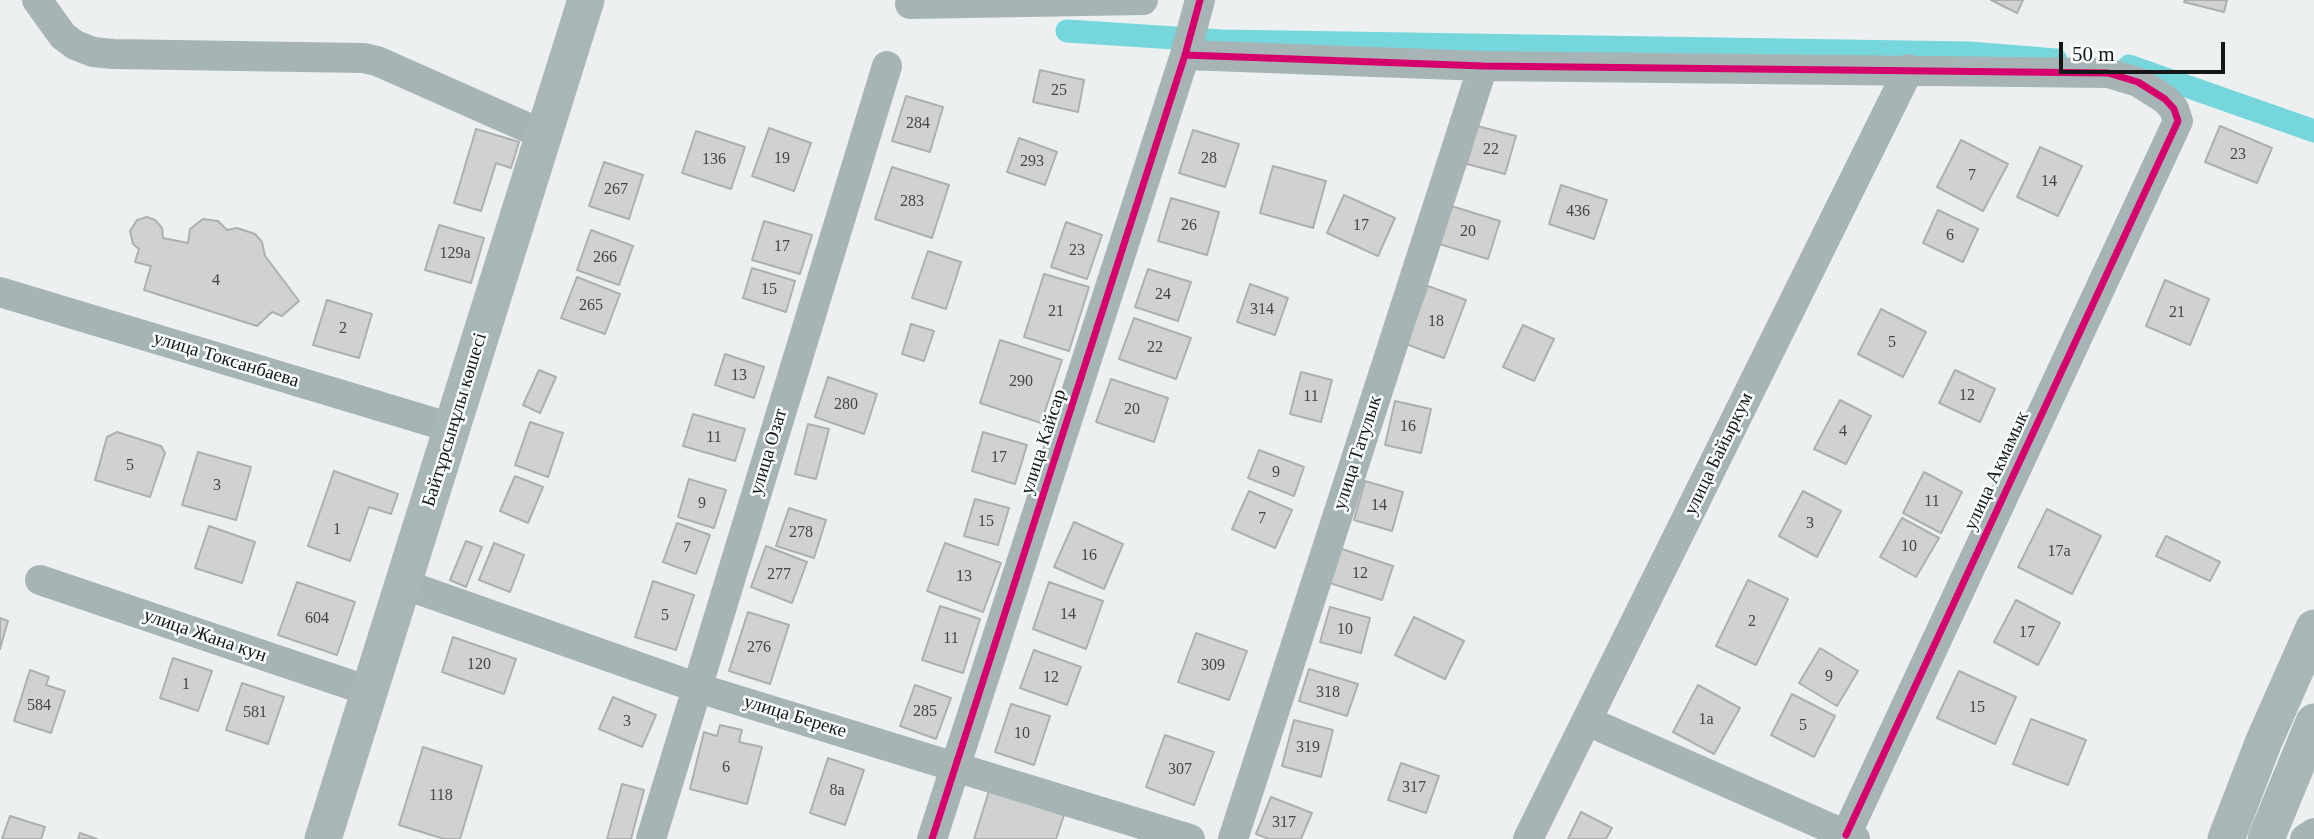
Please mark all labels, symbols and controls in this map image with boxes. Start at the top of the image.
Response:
scale bar [2062,28,2228,72]
text: 50 m [2072,42,2115,66]
house number: 25 [1051,81,1067,101]
house number: 284 [906,114,930,134]
house number: 22 [1483,140,1499,160]
house number: 23 [2230,145,2246,165]
house number: 19 [774,149,790,169]
house number: 28 [1201,149,1217,169]
house number: 136 [702,150,726,170]
house number: 293 [1020,152,1044,172]
house number: 7 [1968,166,1976,186]
house number: 14 [2041,172,2057,192]
house number: 267 [604,180,628,200]
house number: 283 [900,192,924,212]
house number: 436 [1566,202,1590,222]
house number: 26 [1181,216,1197,236]
house number: 17 [1353,216,1369,236]
house number: 20 [1460,222,1476,242]
house number: 6 [1946,226,1954,246]
house number: 17 [774,237,790,257]
house number: 23 [1069,241,1085,261]
house number: 129а [439,244,471,264]
house number: 266 [593,248,617,268]
house number: 4 [212,271,220,291]
house number: 15 [761,280,777,300]
house number: 24 [1155,285,1171,305]
house number: 265 [579,296,603,316]
house number: 314 [1250,300,1274,320]
house number: 21 [1048,302,1064,322]
house number: 21 [2169,303,2185,323]
house number: 18 [1428,312,1444,332]
house number: 2 [339,319,347,339]
street label: улица Токсанбаева [150,327,302,393]
street label: Байтұрсынұлы көшесі [418,330,492,510]
house number: 5 [1888,333,1896,353]
house number: 22 [1147,338,1163,358]
house number: 13 [731,366,747,386]
house number: 290 [1009,372,1033,392]
house number: 12 [1959,386,1975,406]
street label: улица Кайсар [1016,387,1072,497]
house number: 11 [1303,387,1319,407]
street label: улица Байыркум [1679,389,1759,519]
street label: улица Татулык [1329,393,1387,513]
house number: 280 [834,395,858,415]
house number: 20 [1124,400,1140,420]
street label: улица Озат [745,406,793,498]
street label: улица Акмамык [1959,408,2035,534]
house number: 16 [1400,417,1416,437]
house number: 4 [1839,422,1847,442]
house number: 11 [706,428,722,448]
house number: 17 [991,448,1007,468]
house number: 5 [126,456,134,476]
house number: 9 [1272,463,1280,483]
house number: 3 [213,476,221,496]
house number: 11 [1924,492,1940,512]
house number: 9 [698,494,706,514]
house number: 14 [1371,496,1387,516]
house number: 7 [1258,509,1266,529]
house number: 15 [978,512,994,532]
house number: 3 [1806,514,1814,534]
house number: 1 [333,520,341,540]
house number: 278 [789,523,813,543]
house number: 10 [1901,537,1917,557]
house number: 7 [683,538,691,558]
house number: 17а [2047,542,2071,562]
house number: 16 [1081,546,1097,566]
house number: 12 [1352,564,1368,584]
house number: 277 [767,565,791,585]
house number: 13 [956,567,972,587]
street label: улица Жана кун [140,604,270,668]
house number: 14 [1060,605,1076,625]
house number: 5 [661,606,669,626]
house number: 604 [305,609,329,629]
house number: 2 [1748,612,1756,632]
house number: 10 [1337,620,1353,640]
house number: 17 [2019,623,2035,643]
house number: 11 [943,629,959,649]
house number: 276 [747,638,771,658]
house number: 120 [467,655,491,675]
house number: 309 [1201,656,1225,676]
house number: 9 [1825,667,1833,687]
house number: 12 [1043,668,1059,688]
house number: 1 [182,675,190,695]
house number: 318 [1316,683,1340,703]
street label: улица Береке [741,691,849,743]
house number: 584 [27,696,51,716]
house number: 15 [1969,698,1985,718]
house number: 285 [913,702,937,722]
house number: 581 [243,703,267,723]
house number: 1а [1698,710,1714,730]
house number: 3 [623,712,631,732]
house number: 5 [1799,716,1807,736]
house number: 10 [1014,724,1030,744]
house number: 319 [1296,738,1320,758]
house number: 6 [722,758,730,778]
house number: 307 [1168,760,1192,780]
house number: 317 [1402,778,1426,798]
house number: 8а [829,781,845,801]
house number: 118 [429,786,453,806]
house number: 317 [1272,813,1296,833]

